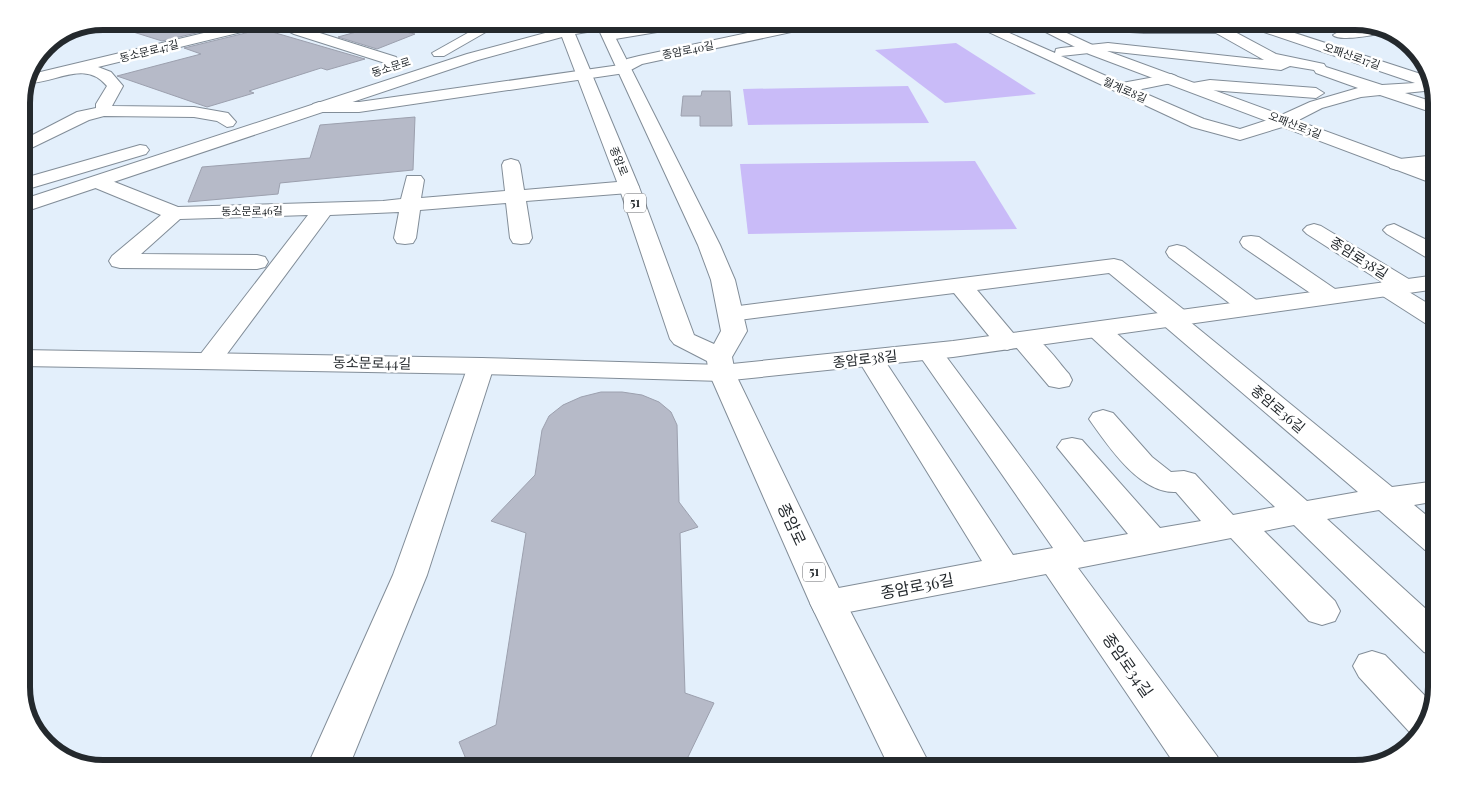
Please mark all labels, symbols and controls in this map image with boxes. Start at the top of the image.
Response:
street label: 동소문로47길 [118,36,180,65]
street label: 종암로40길 [661,37,715,62]
street label: 오패산로17길 [1322,39,1383,72]
street label: 동소문로 [369,53,412,80]
street label: 월계로8길 [1101,73,1149,106]
street label: 오패산로3길 [1267,108,1324,141]
street label: 종암로 [607,144,632,178]
road number: 51 [624,194,646,212]
street label: 동소문로46길 [221,202,283,219]
street label: 종암로38길 [1327,232,1392,283]
street label: 종암로38길 [832,346,898,371]
street label: 동소문로44길 [333,352,411,373]
street label: 종암로36길 [1247,380,1309,437]
street label: 종암로 [774,499,811,548]
road number: 51 [803,562,825,582]
street label: 종암로36길 [878,568,955,603]
street label: 종암로34길 [1099,628,1158,701]

